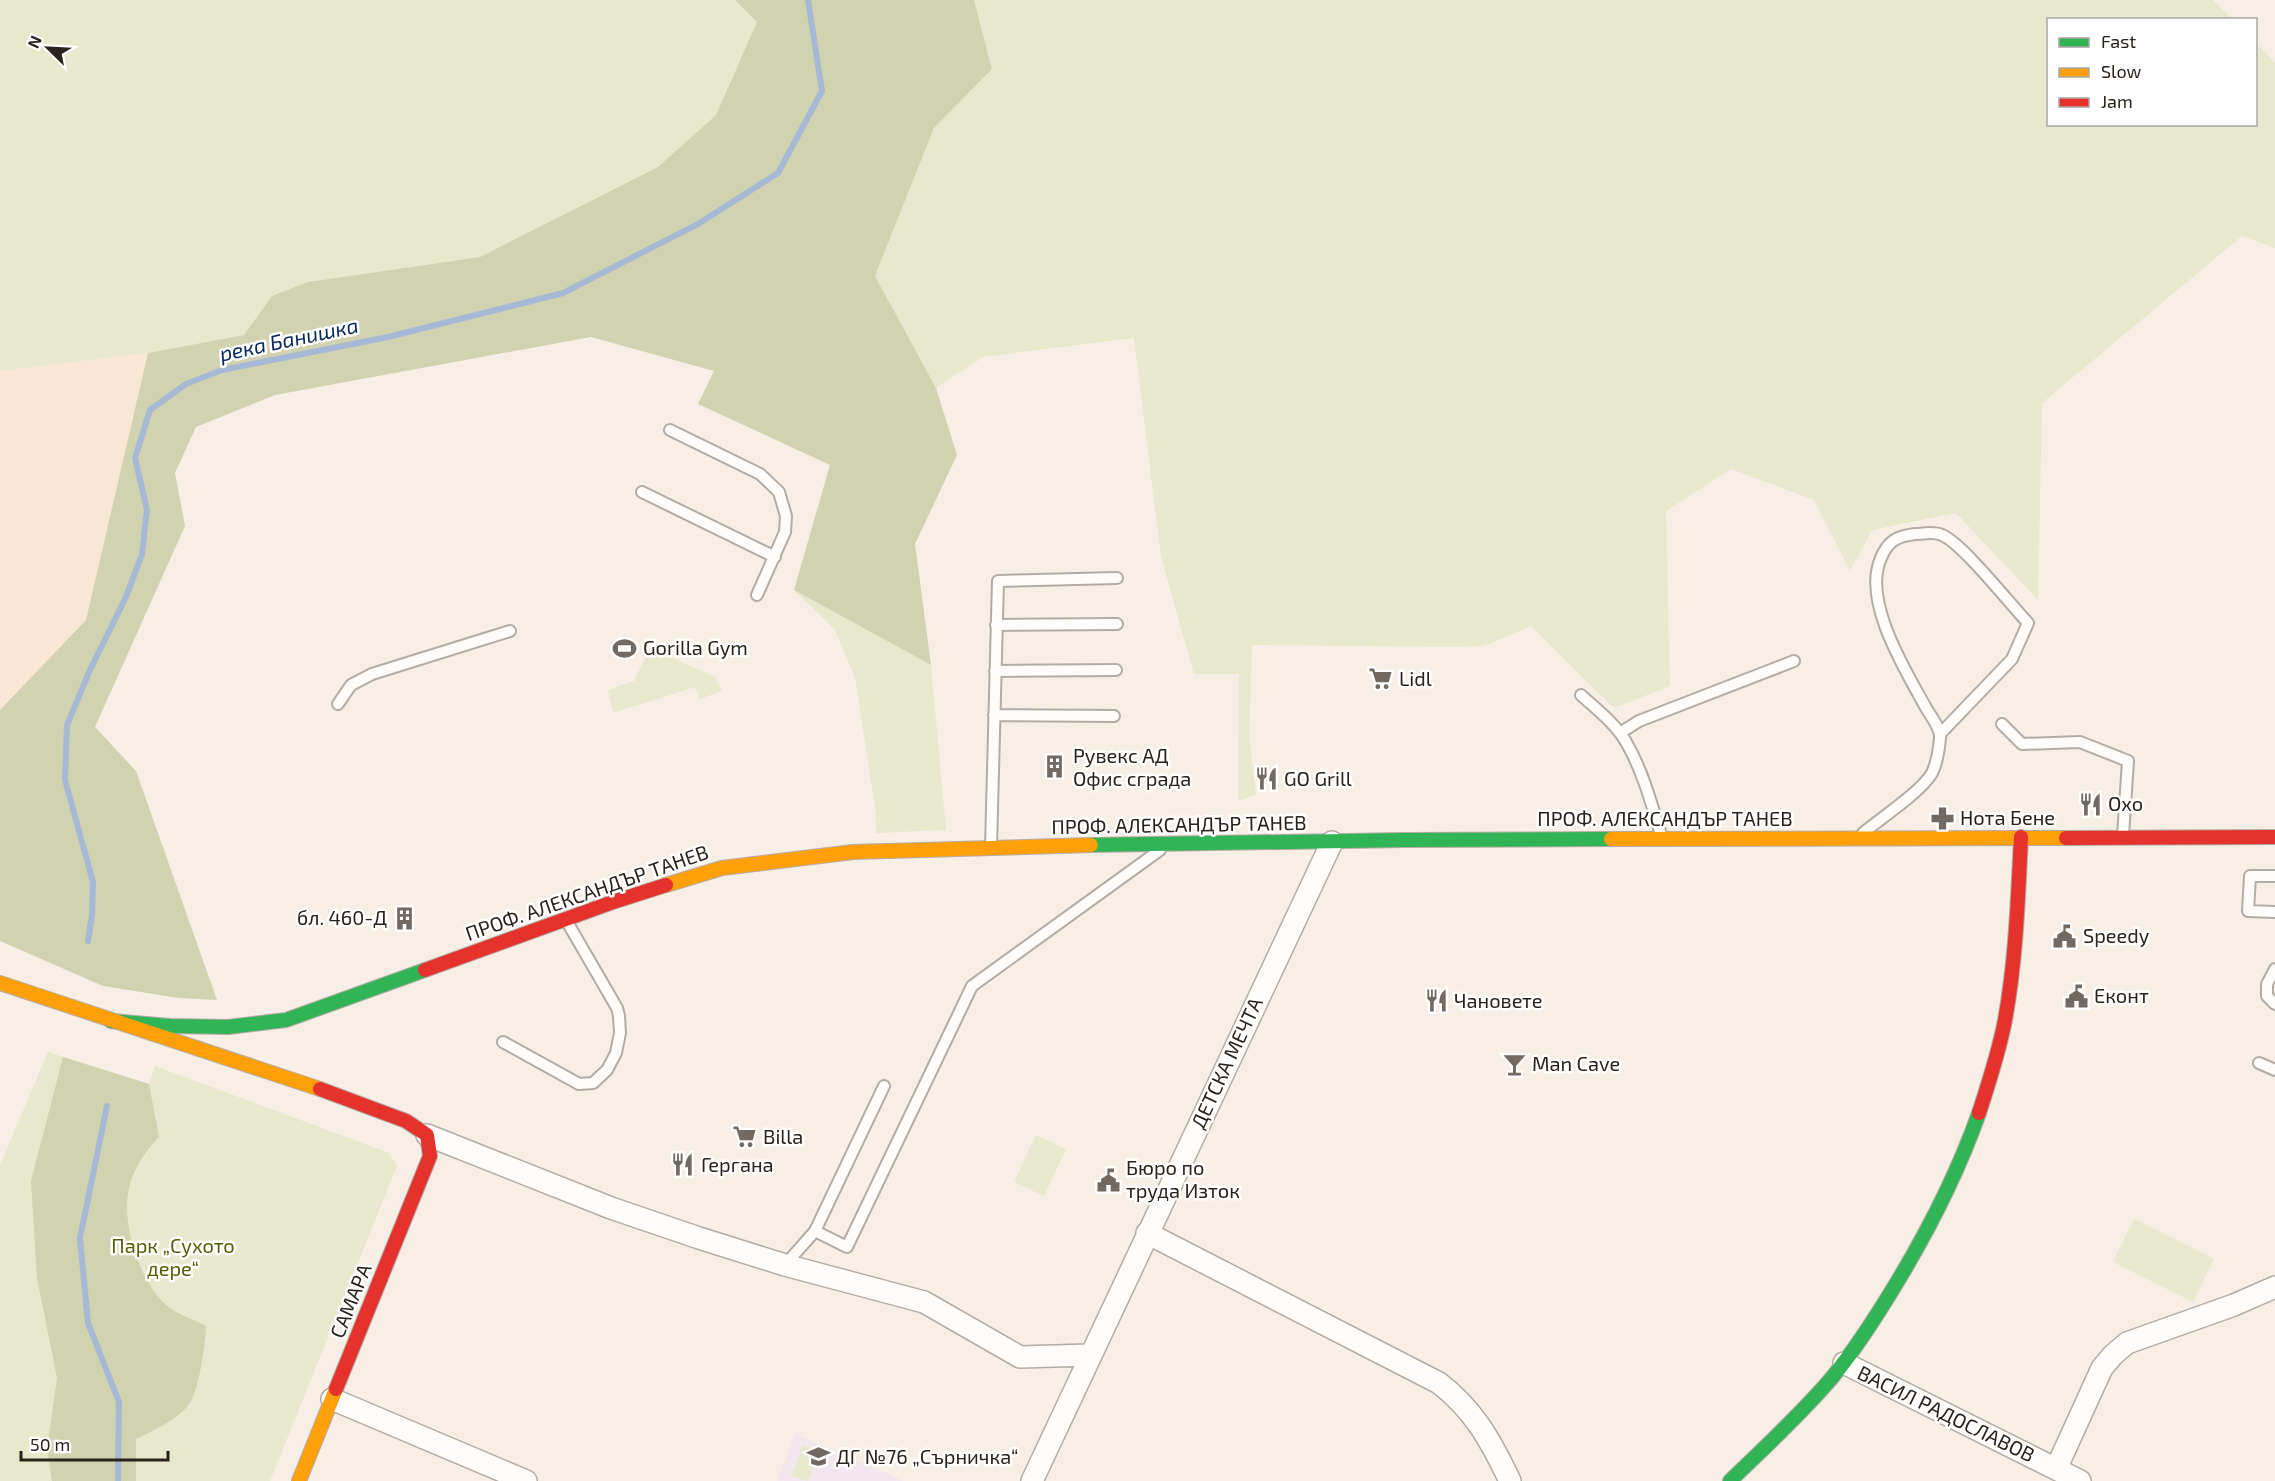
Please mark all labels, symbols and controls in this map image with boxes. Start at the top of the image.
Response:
north arrow [18,18,78,78]
legend [2047,18,2257,126]
text: Fast [2101,30,2136,52]
text: N [23,33,45,51]
text: Slow [2101,60,2142,82]
text: Jam [2101,90,2133,112]
water label: река Банишка [217,312,360,365]
sports icon: Gorilla Gym [612,635,638,661]
place label: Gorilla Gym [643,635,748,659]
supermarket icon: Lidl [1368,666,1394,692]
place label: Lidl [1399,666,1432,690]
place label: Рувекс АД Офис сграда [1073,743,1191,790]
building icon: Рувекс АД Офис сграда [1042,754,1068,780]
restaurant icon: GO Grill [1253,766,1279,792]
place label: GO Grill [1284,766,1352,790]
restaurant icon: Охо [2077,791,2103,817]
place label: Охо [2108,791,2143,815]
pharmacy icon: Нота Бене [1929,805,1955,831]
place label: Нота Бене [1960,805,2055,829]
street label: ПРОФ. АЛЕКСАНДЪР ТАНЕВ [1537,806,1793,830]
street label: ПРОФ. АЛЕКСАНДЪР ТАНЕВ [1051,810,1307,838]
street label: ПРОФ. АЛЕКСАНДЪР ТАНЕВ [462,839,711,945]
place label: бл. 460-Д [297,905,387,929]
building icon: бл. 460-Д [392,905,418,931]
public building icon: Speedy [2052,923,2078,949]
place label: Speedy [2083,923,2150,947]
public building icon: Еконт [2063,983,2089,1009]
place label: Еконт [2094,983,2149,1007]
restaurant icon: Чановете [1423,988,1449,1014]
place label: Чановете [1454,988,1543,1012]
street label: ДЕТСКА МЕЧТА [1185,993,1267,1132]
bar icon: Man Cave [1501,1051,1527,1077]
place label: Man Cave [1532,1051,1620,1075]
supermarket icon: Billa [732,1124,758,1150]
place label: Billa [763,1124,803,1148]
restaurant icon: Гергана [670,1152,696,1178]
place label: Гергана [701,1152,774,1176]
place label: Бюро по труда Изток [1126,1155,1240,1203]
public building icon: Бюро по труда Изток [1095,1167,1121,1193]
park label: Парк „Сухото дере“ [111,1233,235,1280]
street label: САМАРА [324,1259,376,1341]
street label: ВАСИЛ РАДОСЛАВОВ [1854,1360,2039,1466]
scale bar [21,1424,168,1462]
text: 50 m [30,1433,70,1455]
school or university icon: ДГ №76 „Сърничка“ [805,1444,831,1470]
place label: ДГ №76 „Сърничка“ [836,1444,1018,1468]

